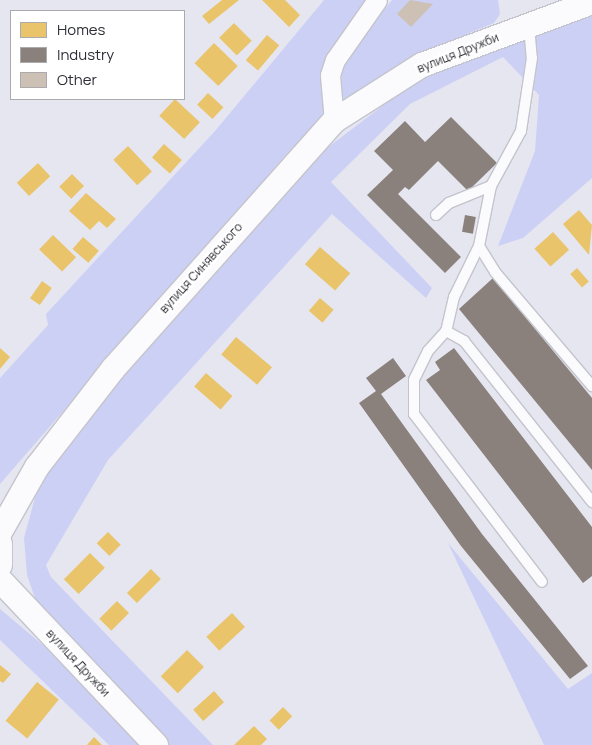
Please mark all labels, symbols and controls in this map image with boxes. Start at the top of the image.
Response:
legend [10,10,185,100]
text: Homes [57,19,105,40]
street label: вулиця Дружби [415,30,501,76]
text: Industry [57,44,114,65]
text: Other [57,69,97,90]
street label: вулиця Синявського [157,220,245,316]
street label: вулиця Дружби [43,626,113,700]

